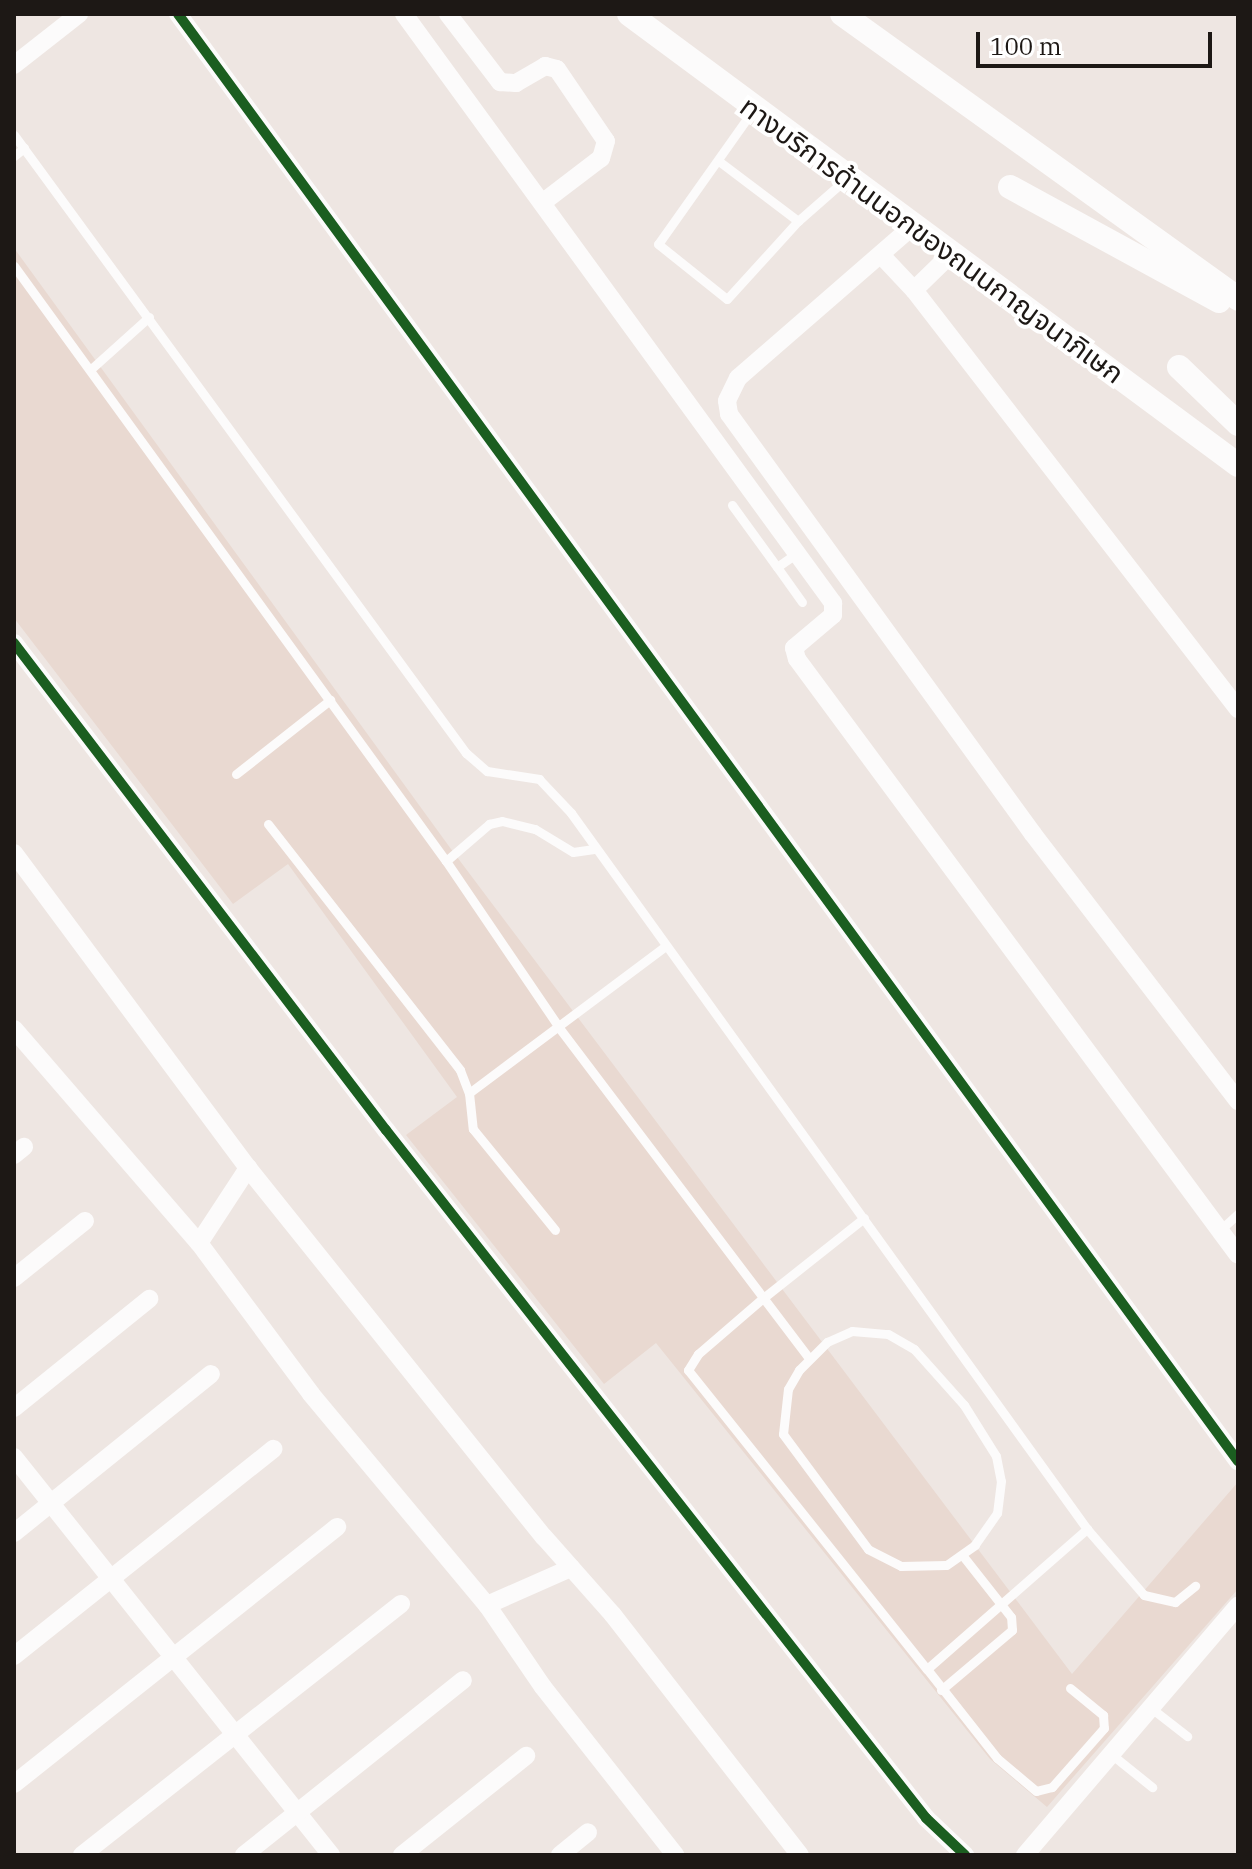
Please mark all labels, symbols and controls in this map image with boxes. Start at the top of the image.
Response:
scale bar [980,16,1216,66]
text: 100 m [990,30,1062,62]
street label: ทางบริการด้านนอกของถนนกาญจนาภิเษก [734,89,1130,391]

